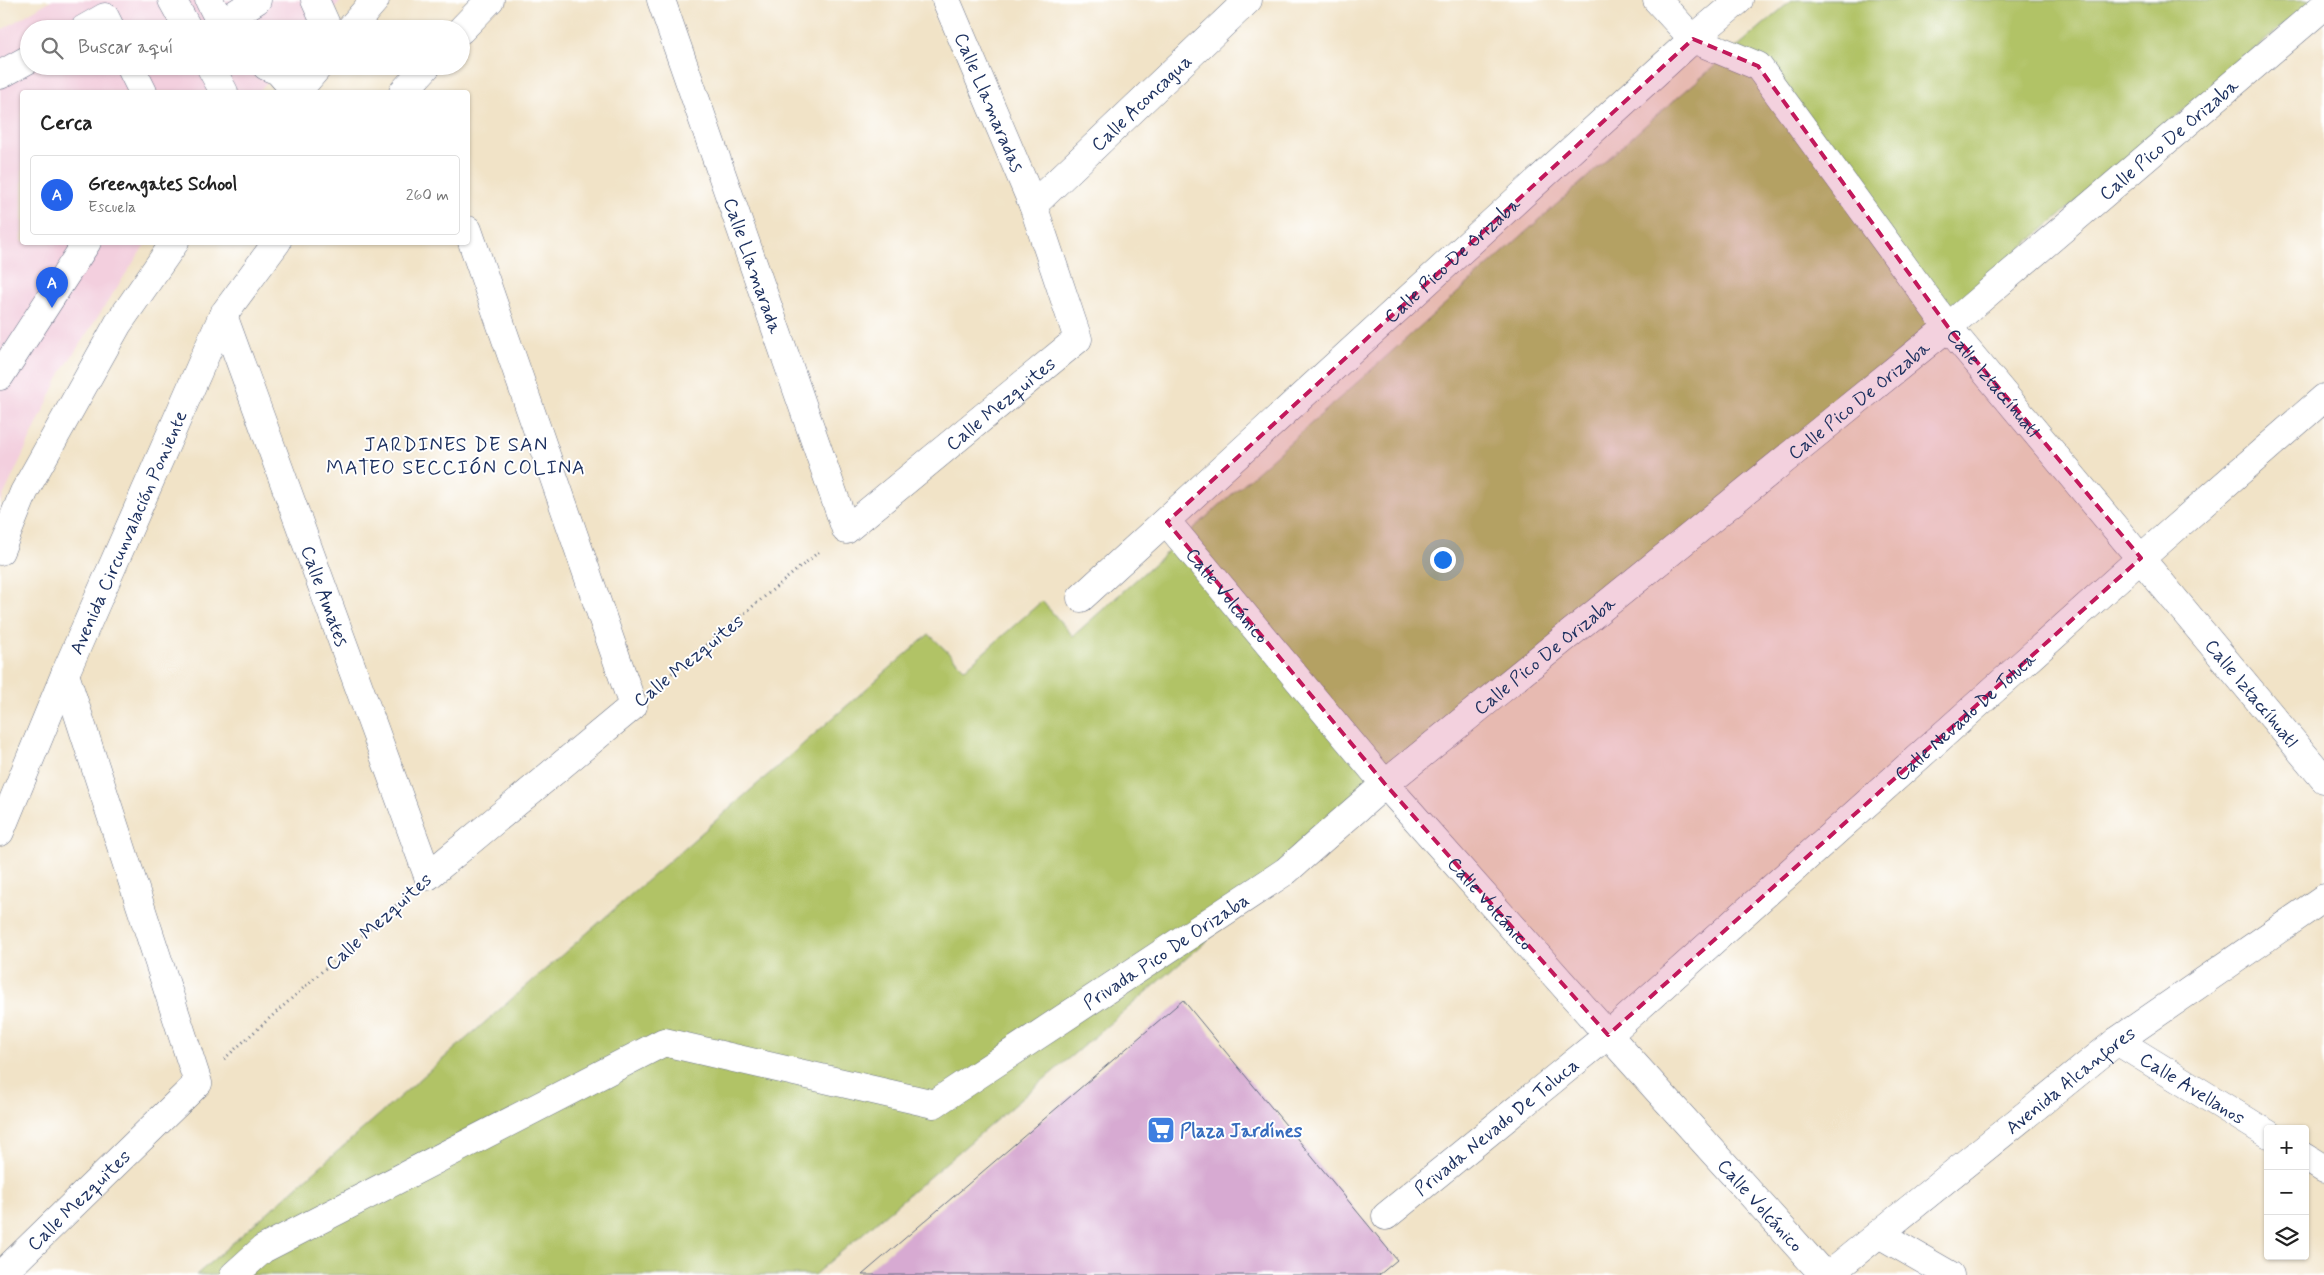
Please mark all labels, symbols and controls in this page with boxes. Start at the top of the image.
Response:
search box [20,20,470,75]
street label: Calle Llamaradas [948,29,1029,176]
icon: search [38,34,66,62]
text: Buscar aquí [78,35,173,60]
street label: Calle Aconcagua [1086,49,1198,157]
street label: Calle Pico De Orizaba [2094,73,2245,207]
text: Cerca [40,109,93,137]
text: Greengates School [88,172,237,197]
text: A [52,185,62,206]
text: 260 m [406,185,449,206]
street label: Calle Pico De Orizaba [1379,192,1526,329]
street label: Calle Llamarada [717,195,788,338]
text: Escuela [88,197,136,218]
pin: A [36,267,68,308]
street label: Calle Iztaccíhuatl [1940,324,2045,443]
street label: Calle Pico De Orizaba [1783,335,1936,466]
street label: Calle Mezquites [941,352,1061,457]
street label: Avenida Circunvalación Poniente [64,407,193,658]
district label: JARDINES DE SAN MATEO SECCIÓN COLINA [326,432,586,482]
street label: Calle Amates [294,542,354,650]
street label: Calle Volcánico [1180,543,1274,649]
your location [1430,547,1456,573]
street label: Calle Pico De Orizaba [1469,591,1622,721]
street label: Calle Mezquites [629,609,749,713]
street label: Calle Iztaccíhuatl [2199,634,2304,753]
street label: Calle Nevado De Toluca [1890,647,2042,787]
street label: Calle Volcánico [1441,852,1538,956]
street label: Calle Mezquites [320,868,438,977]
street label: Privada Pico De Orizaba [1079,888,1254,1016]
street label: Avenida Alcanfores [2001,1021,2141,1141]
street label: Calle Avellanos [2135,1047,2249,1131]
street label: Privada Nevado De Toluca [1409,1053,1585,1202]
supermarket icon: Plaza Jardínes [1146,1115,1176,1145]
place label: Plaza Jardínes [1180,1119,1303,1144]
map controls [2264,1125,2309,1260]
button: + [2264,1125,2309,1170]
street label: Calle Mezquites [22,1145,136,1257]
street label: Calle Volcánico [1711,1154,1808,1258]
button: − [2264,1170,2309,1215]
button: layers [2264,1215,2309,1260]

